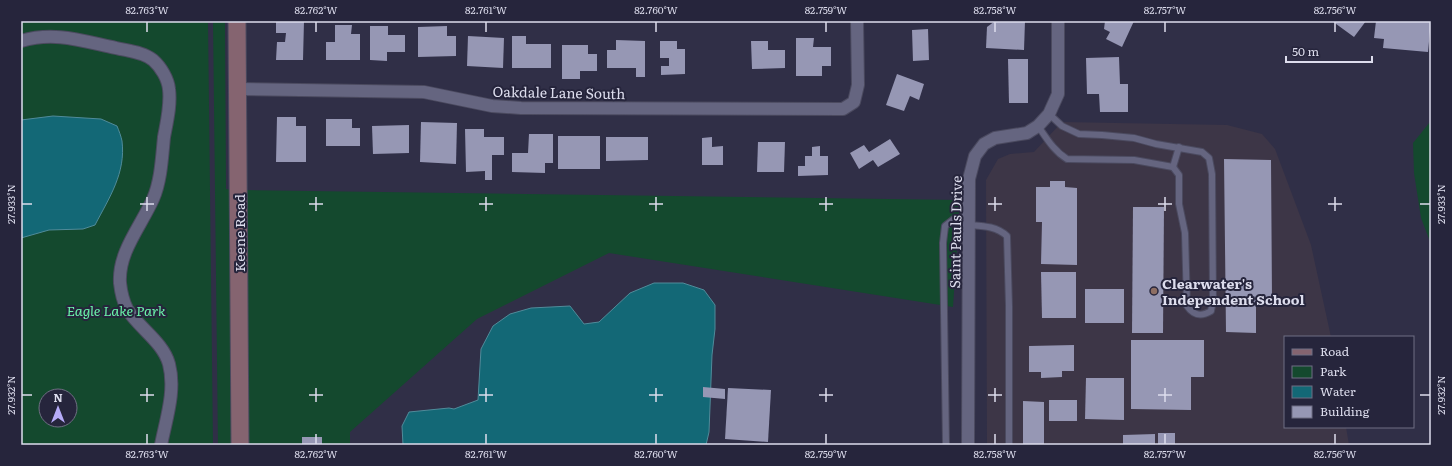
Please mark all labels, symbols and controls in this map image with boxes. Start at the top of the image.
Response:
text: 82.763°W [125,2,169,17]
text: 82.762°W [295,2,338,17]
text: 82.761°W [465,2,507,17]
text: 82.760°W [634,2,678,17]
text: 82.759°W [805,2,847,17]
text: 82.758°W [974,2,1016,17]
text: 82.757°W [1144,2,1186,17]
text: 82.756°W [1314,2,1356,17]
scale bar [1286,38,1372,64]
text: 50 m [1292,42,1319,60]
street label: Oakdale Lane South [492,81,626,103]
street label: Saint Pauls Drive [944,175,966,289]
text: 27.933°N [3,184,18,224]
text: 27.933°N [1433,184,1448,224]
street label: Keene Road [229,194,249,272]
place label: Clearwater's Independent School [1162,273,1305,309]
marker: Clearwater's Independent School [1149,286,1159,296]
park label: Eagle Lake Park [66,300,166,320]
legend [1284,336,1414,428]
text: Road [1320,342,1350,360]
text: Park [1320,362,1347,380]
text: 27.932°N [3,375,18,415]
text: 27.932°N [1433,375,1448,415]
text: Water [1320,382,1356,400]
north arrow [38,388,78,428]
text: N [53,389,63,405]
text: Building [1320,402,1370,420]
text: 82.763°W [125,446,169,461]
text: 82.762°W [295,446,338,461]
text: 82.761°W [465,446,507,461]
text: 82.760°W [634,446,678,461]
text: 82.759°W [805,446,847,461]
text: 82.758°W [974,446,1016,461]
text: 82.757°W [1144,446,1186,461]
text: 82.756°W [1314,446,1356,461]

